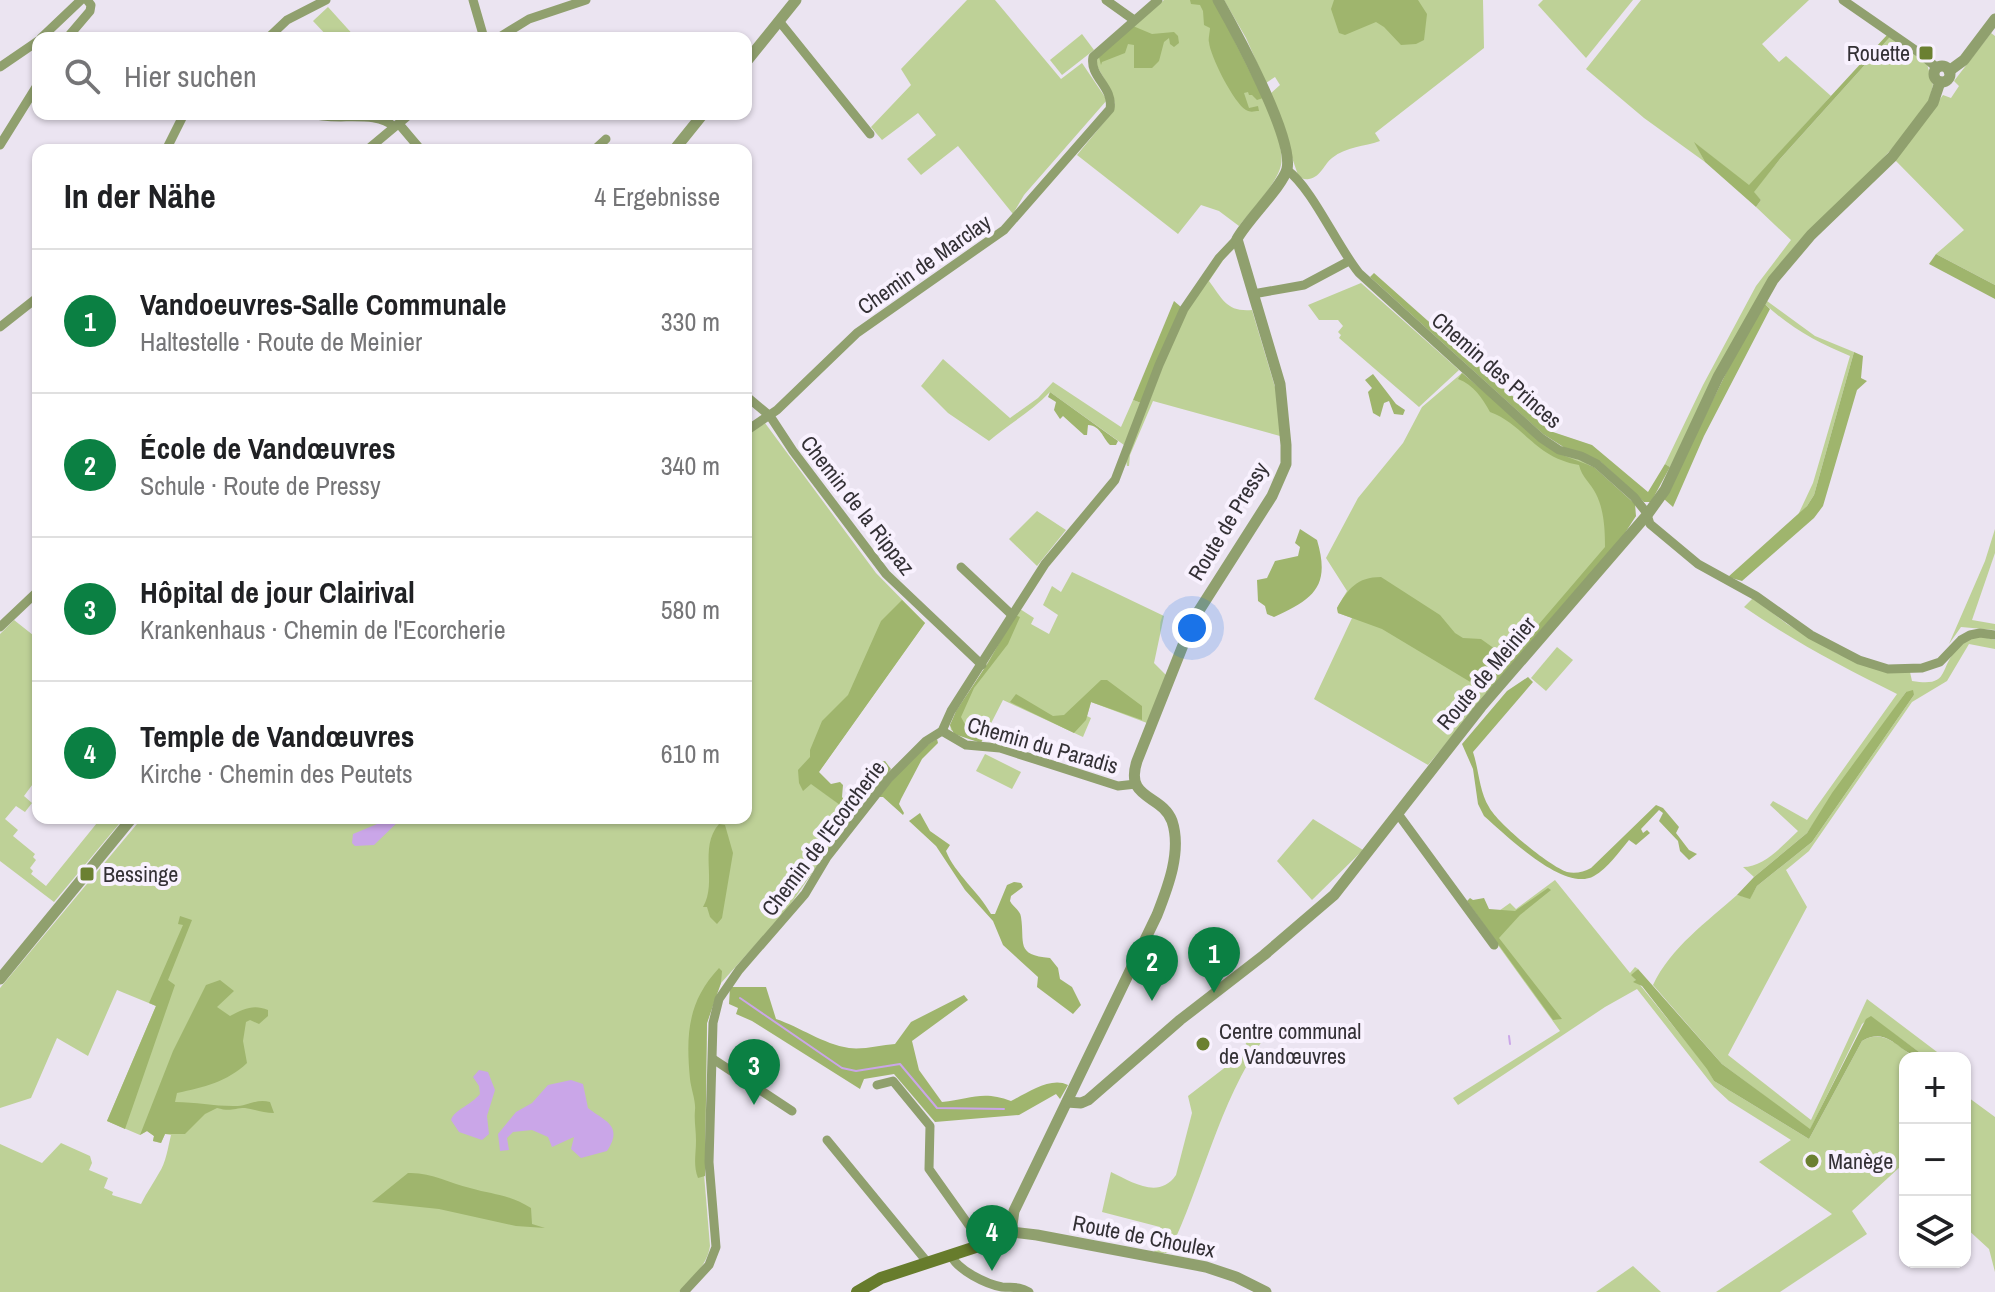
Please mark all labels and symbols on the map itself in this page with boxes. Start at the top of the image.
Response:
place label: Rouette [1847,38,1910,68]
marker: Rouette [1917,44,1935,62]
street label: Chemin de Marclay [851,207,997,321]
street label: Chemin des Princes [1425,305,1569,435]
street label: Chemin de la Rippaz [794,429,922,581]
street label: Route de Pressy [1181,456,1275,586]
your location [1172,608,1212,648]
street label: Route de Meinier [1430,610,1542,736]
street label: Chemin du Paradis [964,709,1122,781]
street label: Chemin de l'Ecorcherie [754,754,892,922]
place label: Bessinge [103,859,178,889]
marker: Bessinge [78,865,96,883]
pin: 1 [1188,927,1240,993]
pin: 2 [1126,935,1178,1001]
place label: Centre communal de Vandœuvres [1219,1016,1361,1071]
marker: Centre communal de Vandœuvres [1194,1035,1212,1053]
pin: 3 [728,1039,780,1105]
place label: Manège [1828,1146,1893,1176]
marker: Manège [1803,1152,1821,1170]
pin: 4 [966,1205,1018,1271]
street label: Route de Choulex [1070,1207,1218,1265]

